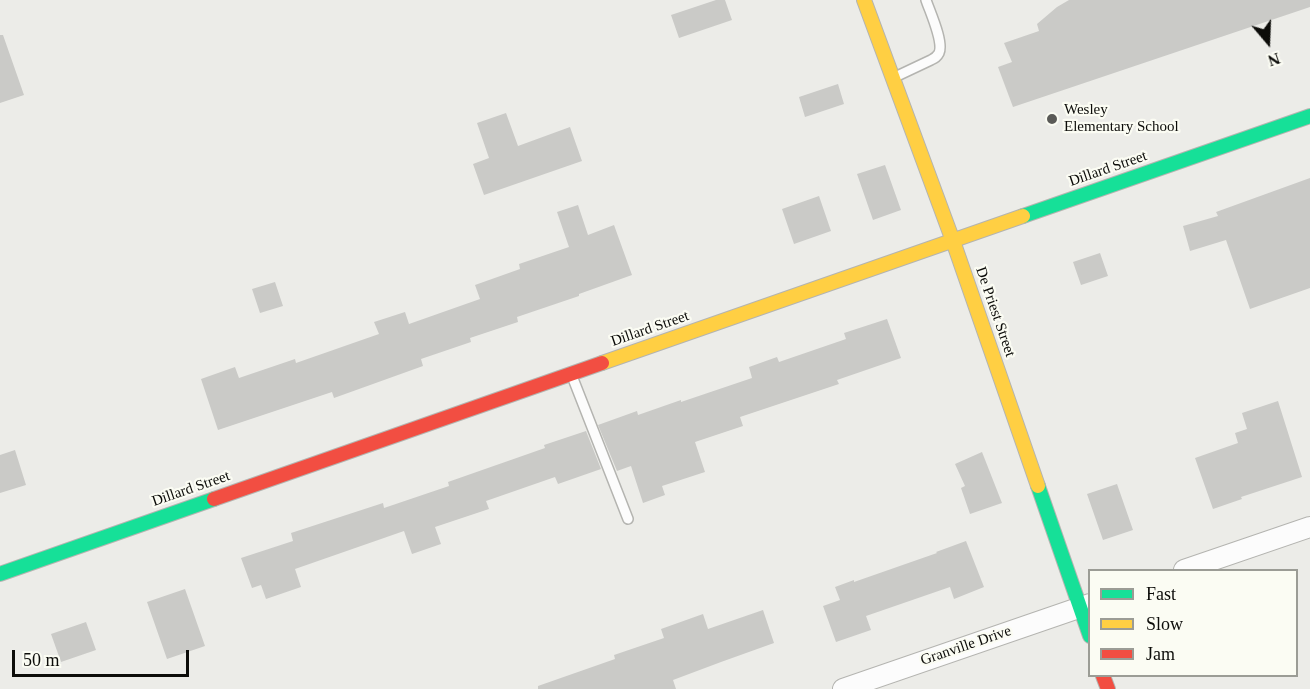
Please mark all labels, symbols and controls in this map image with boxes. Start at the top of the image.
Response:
north arrow [1238,12,1298,72]
text: N [1266,50,1282,69]
place label: Wesley Elementary School [1064,101,1179,136]
marker: Wesley Elementary School [1045,112,1059,126]
street label: Dillard Street [1067,147,1149,191]
street label: De Priest Street [971,265,1019,359]
street label: Dillard Street [609,307,691,351]
street label: Dillard Street [150,467,232,511]
legend [1088,569,1298,677]
text: Fast [1146,584,1176,604]
text: Slow [1146,614,1183,634]
street label: Granville Drive [918,622,1014,670]
scale bar [15,638,192,676]
text: Jam [1146,644,1175,664]
text: 50 m [23,650,60,670]

